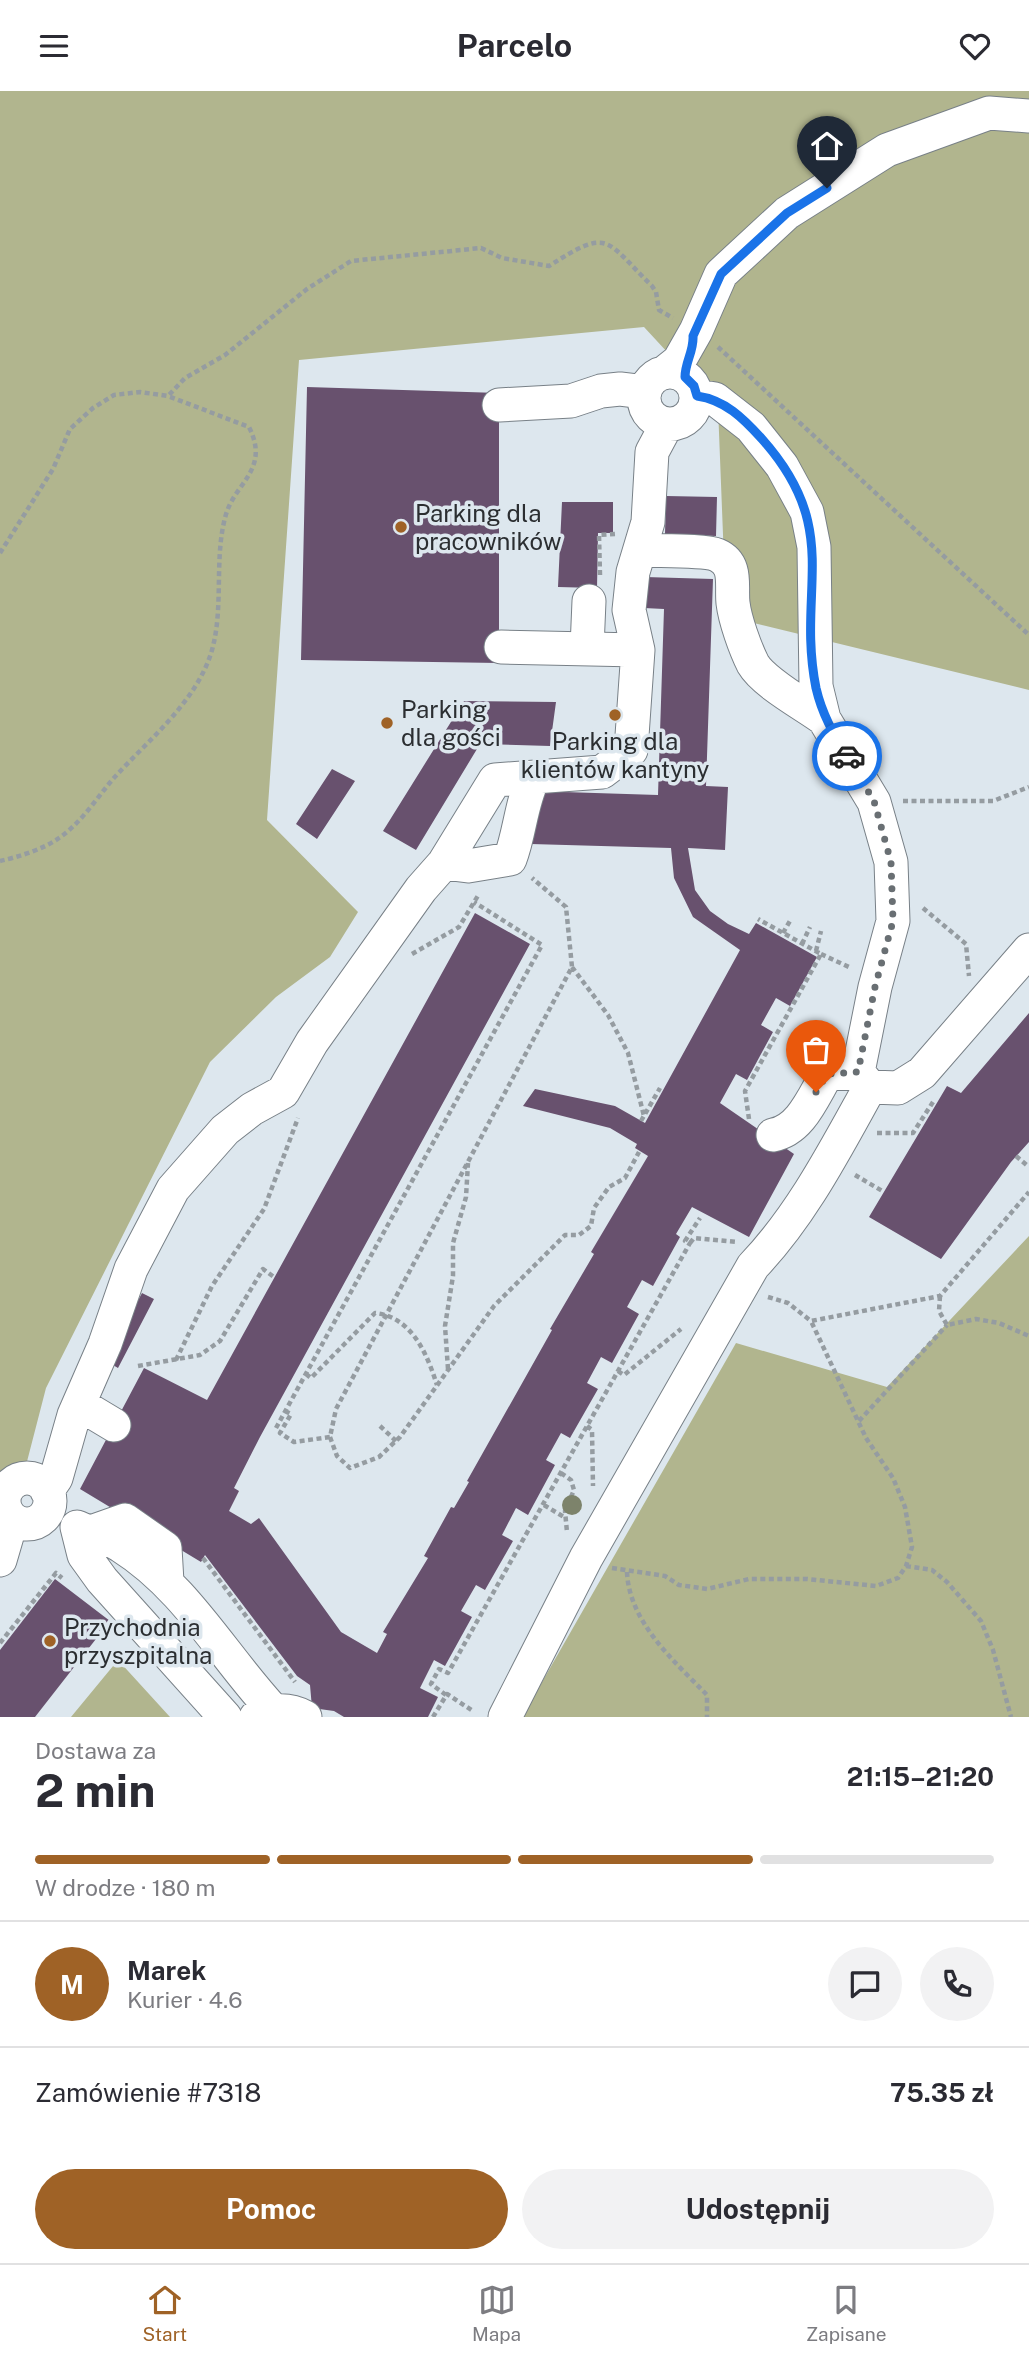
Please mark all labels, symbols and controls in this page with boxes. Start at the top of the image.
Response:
icon: menu [35,27,73,65]
text: Parcelo [457,27,572,64]
icon: heart [956,27,994,65]
pin [797,116,857,188]
icon: home [808,127,846,165]
place label: Parking dla pracowników [415,499,562,555]
marker: Parking dla pracowników [393,519,409,535]
place label: Parking dla gości [401,695,501,751]
marker: Parking dla klientów kantyny [607,707,623,723]
marker: Parking dla gości [379,715,395,731]
courier [812,721,882,791]
place label: Parking dla klientów kantyny [521,727,709,783]
icon: car [828,737,866,775]
pin [786,1020,846,1092]
icon: bag [797,1031,835,1069]
place label: Przychodnia przyszpitalna [64,1613,212,1669]
marker: Przychodnia przyszpitalna [42,1633,58,1649]
text: Dostawa za [35,1737,156,1764]
text: 21:15–21:20 [847,1761,994,1792]
text: 2 min [35,1763,155,1817]
text: W drodze · 180 m [35,1874,215,1901]
button: chat [828,1947,902,2021]
button: phone [920,1947,994,2021]
text: Marek [127,1955,206,1986]
text: M [60,1969,84,2000]
text: Kurier · 4.6 [127,1986,242,2013]
text: Zamówienie #7318 [35,2077,261,2108]
text: 75.35 zł [890,2077,994,2108]
button: Pomoc [35,2169,508,2249]
button: Udostępnij [522,2169,994,2249]
tab: Start [142,2281,187,2345]
tab: Mapa [472,2281,521,2345]
tab: Zapisane [806,2281,887,2345]

